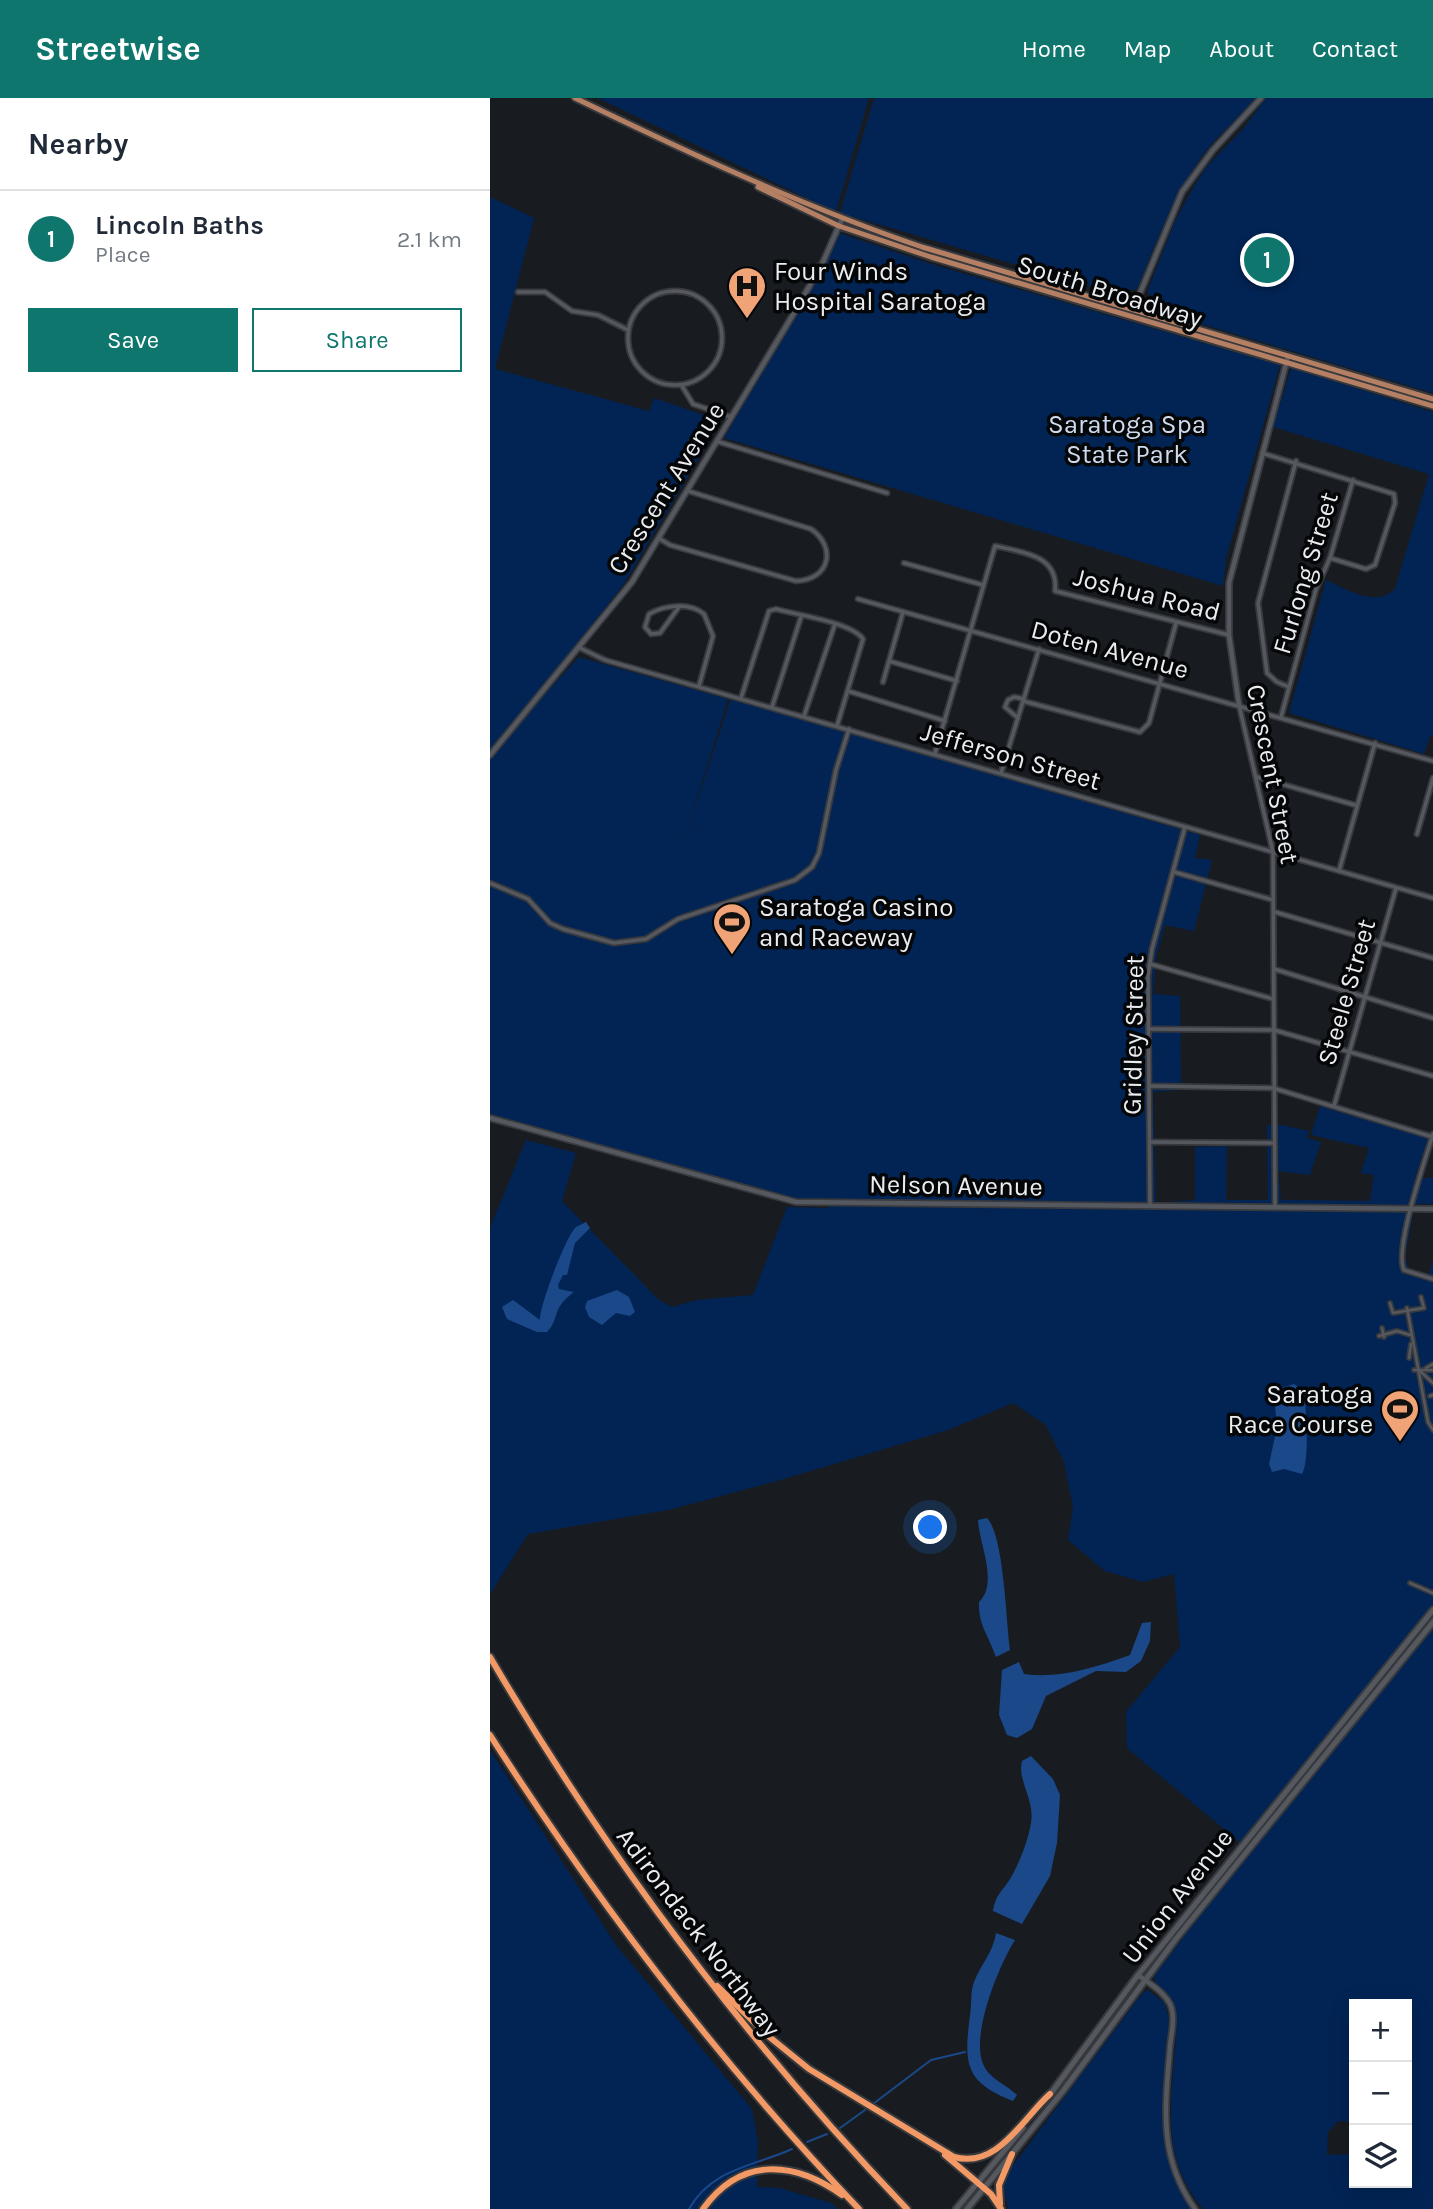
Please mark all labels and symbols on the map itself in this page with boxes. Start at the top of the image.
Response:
pin: 1 [1244,234,1290,286]
street label: South Broadway [1013,249,1206,334]
place label: Four Winds Hospital Saratoga [774,256,986,317]
hospital icon: Four Winds Hospital Saratoga [726,265,768,320]
street label: Crescent Avenue [601,397,732,580]
park label: Saratoga Spa State Park [1048,409,1206,470]
street label: Furlong Street [1266,488,1345,658]
street label: Joshua Road [1070,561,1223,628]
street label: Doten Avenue [1028,614,1192,685]
street label: Crescent Street [1240,682,1305,867]
street label: Jefferson Street [917,716,1105,797]
place label: Saratoga Casino and Raceway [759,892,953,953]
sports icon: Saratoga Casino and Raceway [711,901,753,956]
street label: Steele Street [1311,915,1382,1069]
street label: Gridley Street [1117,955,1150,1115]
street label: Nelson Avenue [869,1168,1043,1203]
place label: Saratoga Race Course [1228,1379,1373,1440]
sports icon: Saratoga Race Course [1379,1388,1421,1443]
your location [913,1510,947,1544]
street label: Adirondack Northway [610,1822,787,2043]
street label: Union Avenue [1115,1823,1239,1970]

